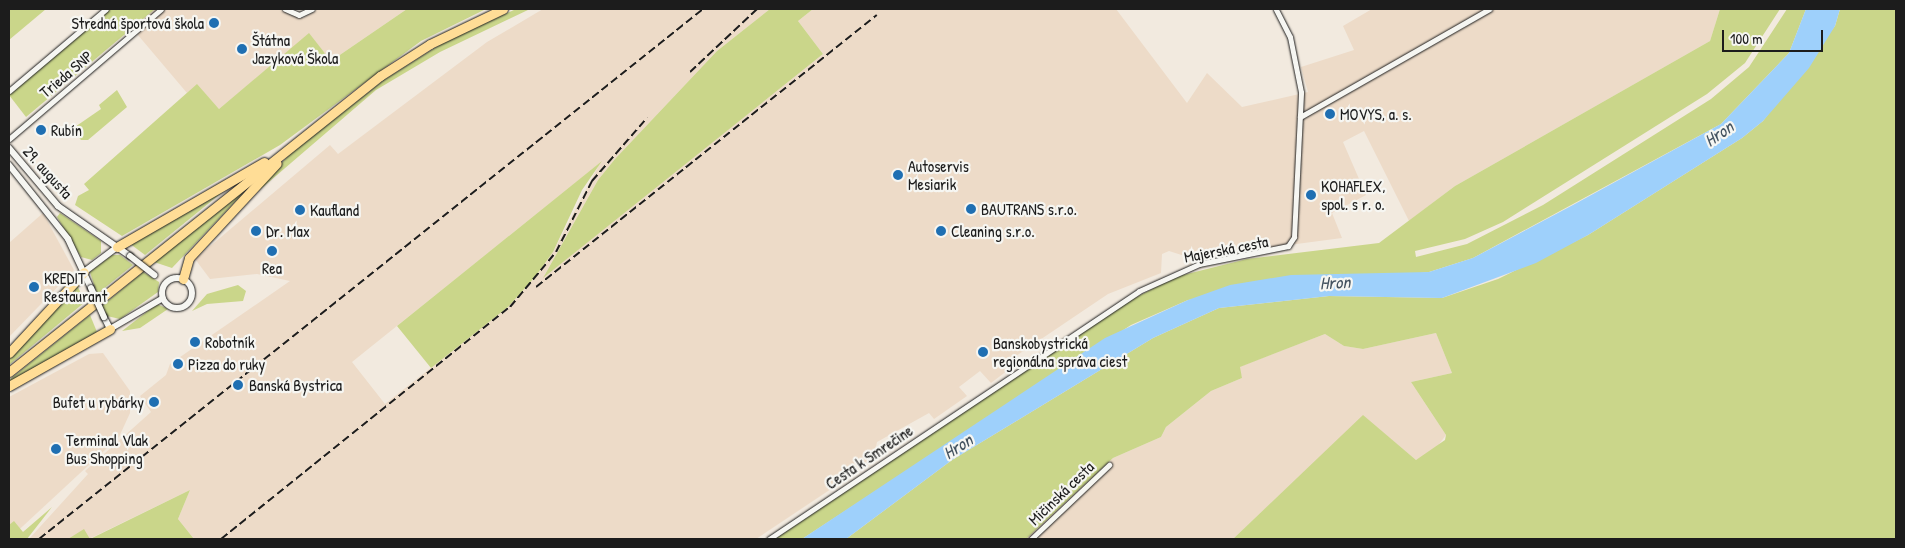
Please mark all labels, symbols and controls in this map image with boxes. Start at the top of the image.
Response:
place label: Stredná športová škola [72,13,204,33]
marker: Stredná športová škola [208,17,220,29]
scale bar [1725,20,1826,52]
text: 100 m [1730,28,1763,49]
place label: Štátna Jazyková Škola [252,30,338,68]
marker: Štátna Jazyková Škola [236,43,248,55]
street label: Trieda SNP [36,46,96,102]
place label: MOVYS, a. s. [1340,104,1412,124]
marker: MOVYS, a. s. [1324,108,1336,120]
water label: Hron [1700,116,1738,152]
place label: Rubín [51,120,82,140]
marker: Rubín [35,124,47,136]
street label: 29. augusta [19,142,77,202]
place label: Autoservis Mesiarik [908,156,969,194]
marker: Autoservis Mesiarik [892,169,904,181]
place label: KOHAFLEX, spol. s r. o. [1321,176,1385,214]
marker: KOHAFLEX, spol. s r. o. [1305,189,1317,201]
place label: BAUTRANS s.r.o. [981,199,1077,219]
place label: Kaufland [310,200,359,220]
marker: BAUTRANS s.r.o. [965,203,977,215]
marker: Kaufland [294,204,306,216]
place label: Dr. Max [266,221,310,241]
place label: Cleaning s.r.o. [951,221,1035,241]
marker: Dr. Max [250,225,262,237]
marker: Cleaning s.r.o. [935,225,947,237]
street label: Majerská cesta [1182,231,1270,267]
marker: Rea [266,245,278,257]
place label: Rea [262,258,282,278]
place label: KREDIT Restaurant [44,268,107,306]
water label: Hron [1319,271,1351,295]
marker: KREDIT Restaurant [28,281,40,293]
place label: Robotník [205,332,255,352]
place label: Banskobystrická regionálna správa ciest [993,333,1127,371]
marker: Robotník [189,336,201,348]
marker: Banskobystrická regionálna správa ciest [977,346,989,358]
place label: Pizza do ruky [188,354,265,374]
marker: Pizza do ruky [172,358,184,370]
place label: Banská Bystrica [249,375,342,395]
marker: Banská Bystrica [231,378,245,392]
place label: Bufet u rybárky [53,392,144,412]
marker: Bufet u rybárky [148,396,160,408]
street label: Cesta k Smrečine [822,421,916,493]
place label: Terminal Vlak Bus Shopping [66,430,148,468]
water label: Hron [939,430,977,464]
marker: Terminal Vlak Bus Shopping [50,443,62,455]
street label: Mičinská cesta [1024,457,1098,529]

